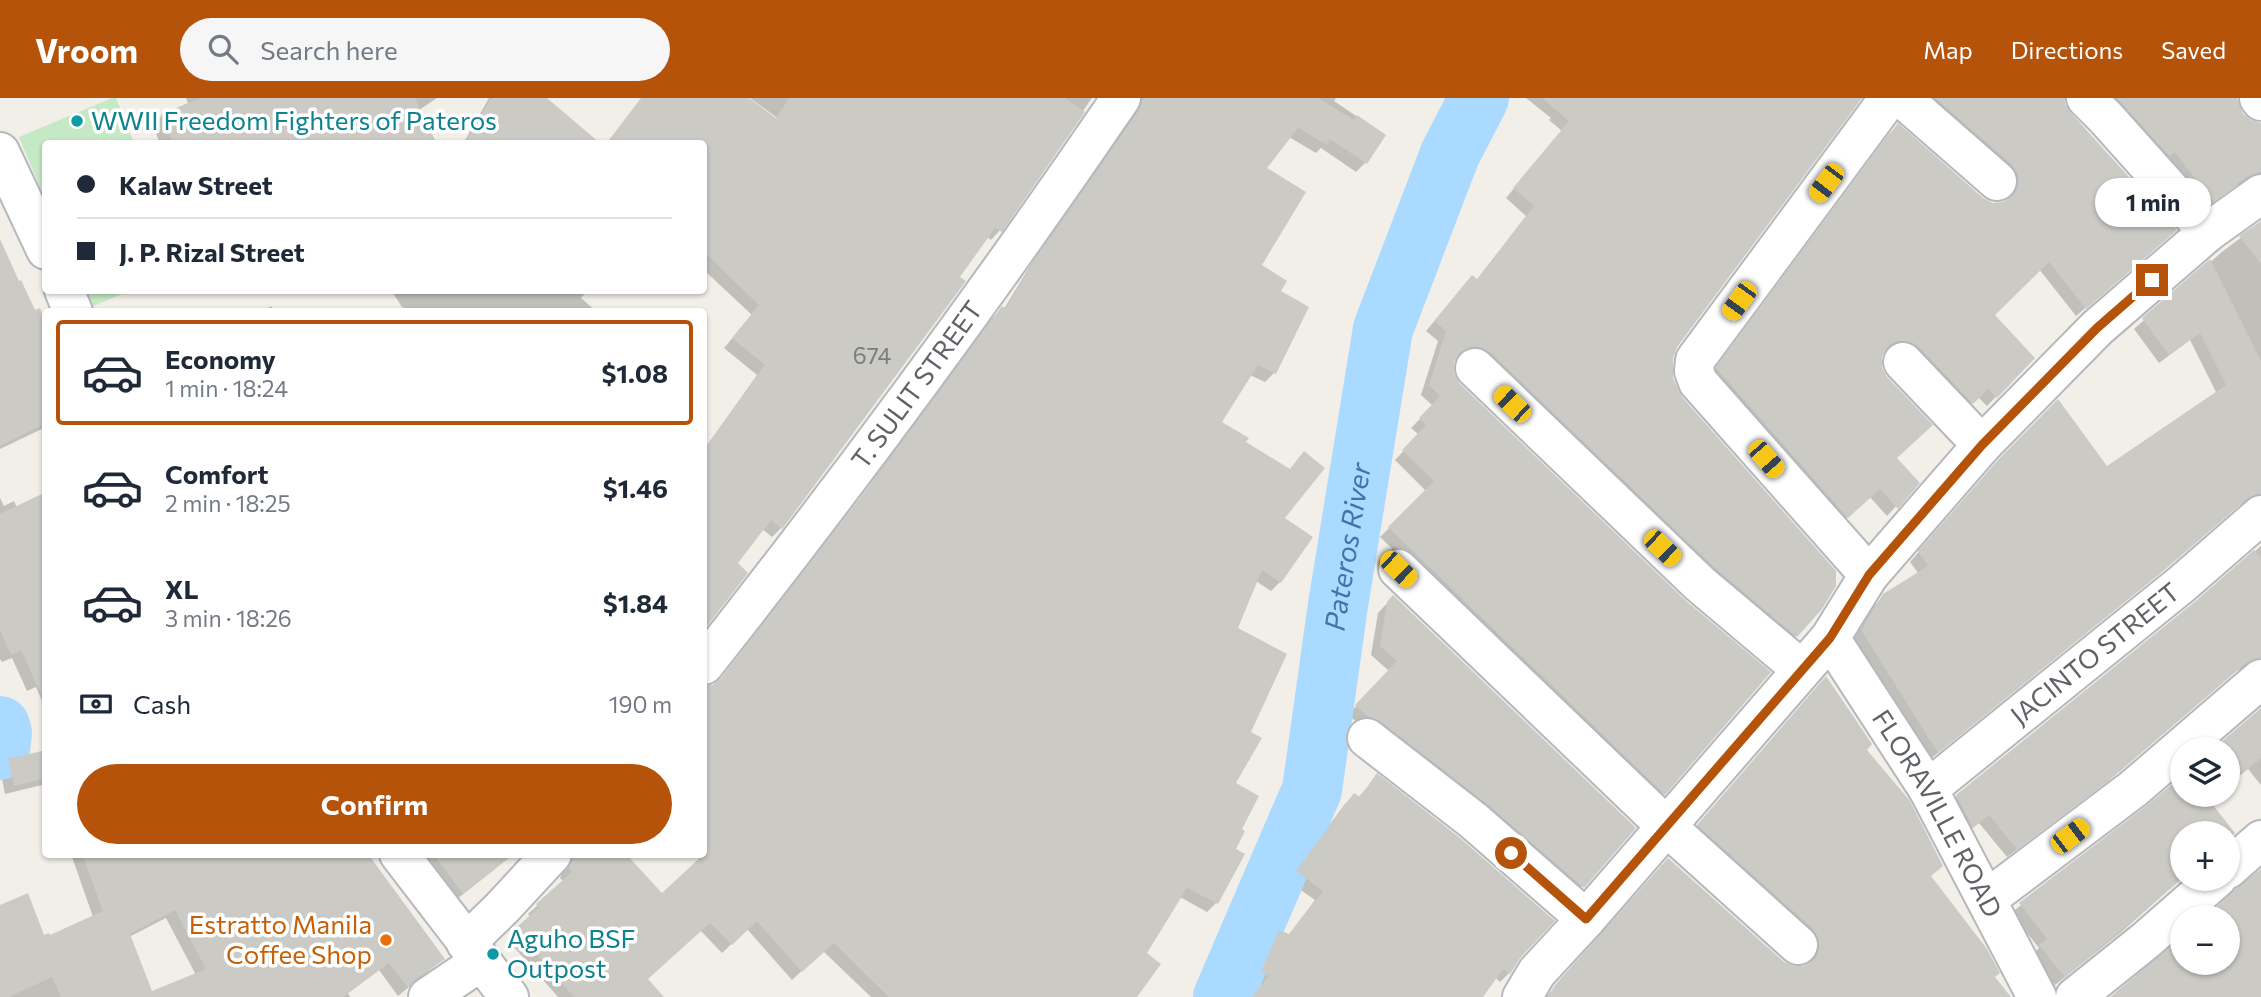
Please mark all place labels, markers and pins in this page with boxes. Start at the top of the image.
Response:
place label: WWII Freedom Fighters of Pateros [91,104,497,135]
marker: WWII Freedom Fighters of Pateros [69,113,85,129]
place label: Estratto Manila Coffee Shop [189,908,372,969]
place label: Aguho BSF Outpost [507,922,635,983]
marker: Estratto Manila Coffee Shop [378,932,394,948]
marker: Aguho BSF Outpost [485,946,501,962]

